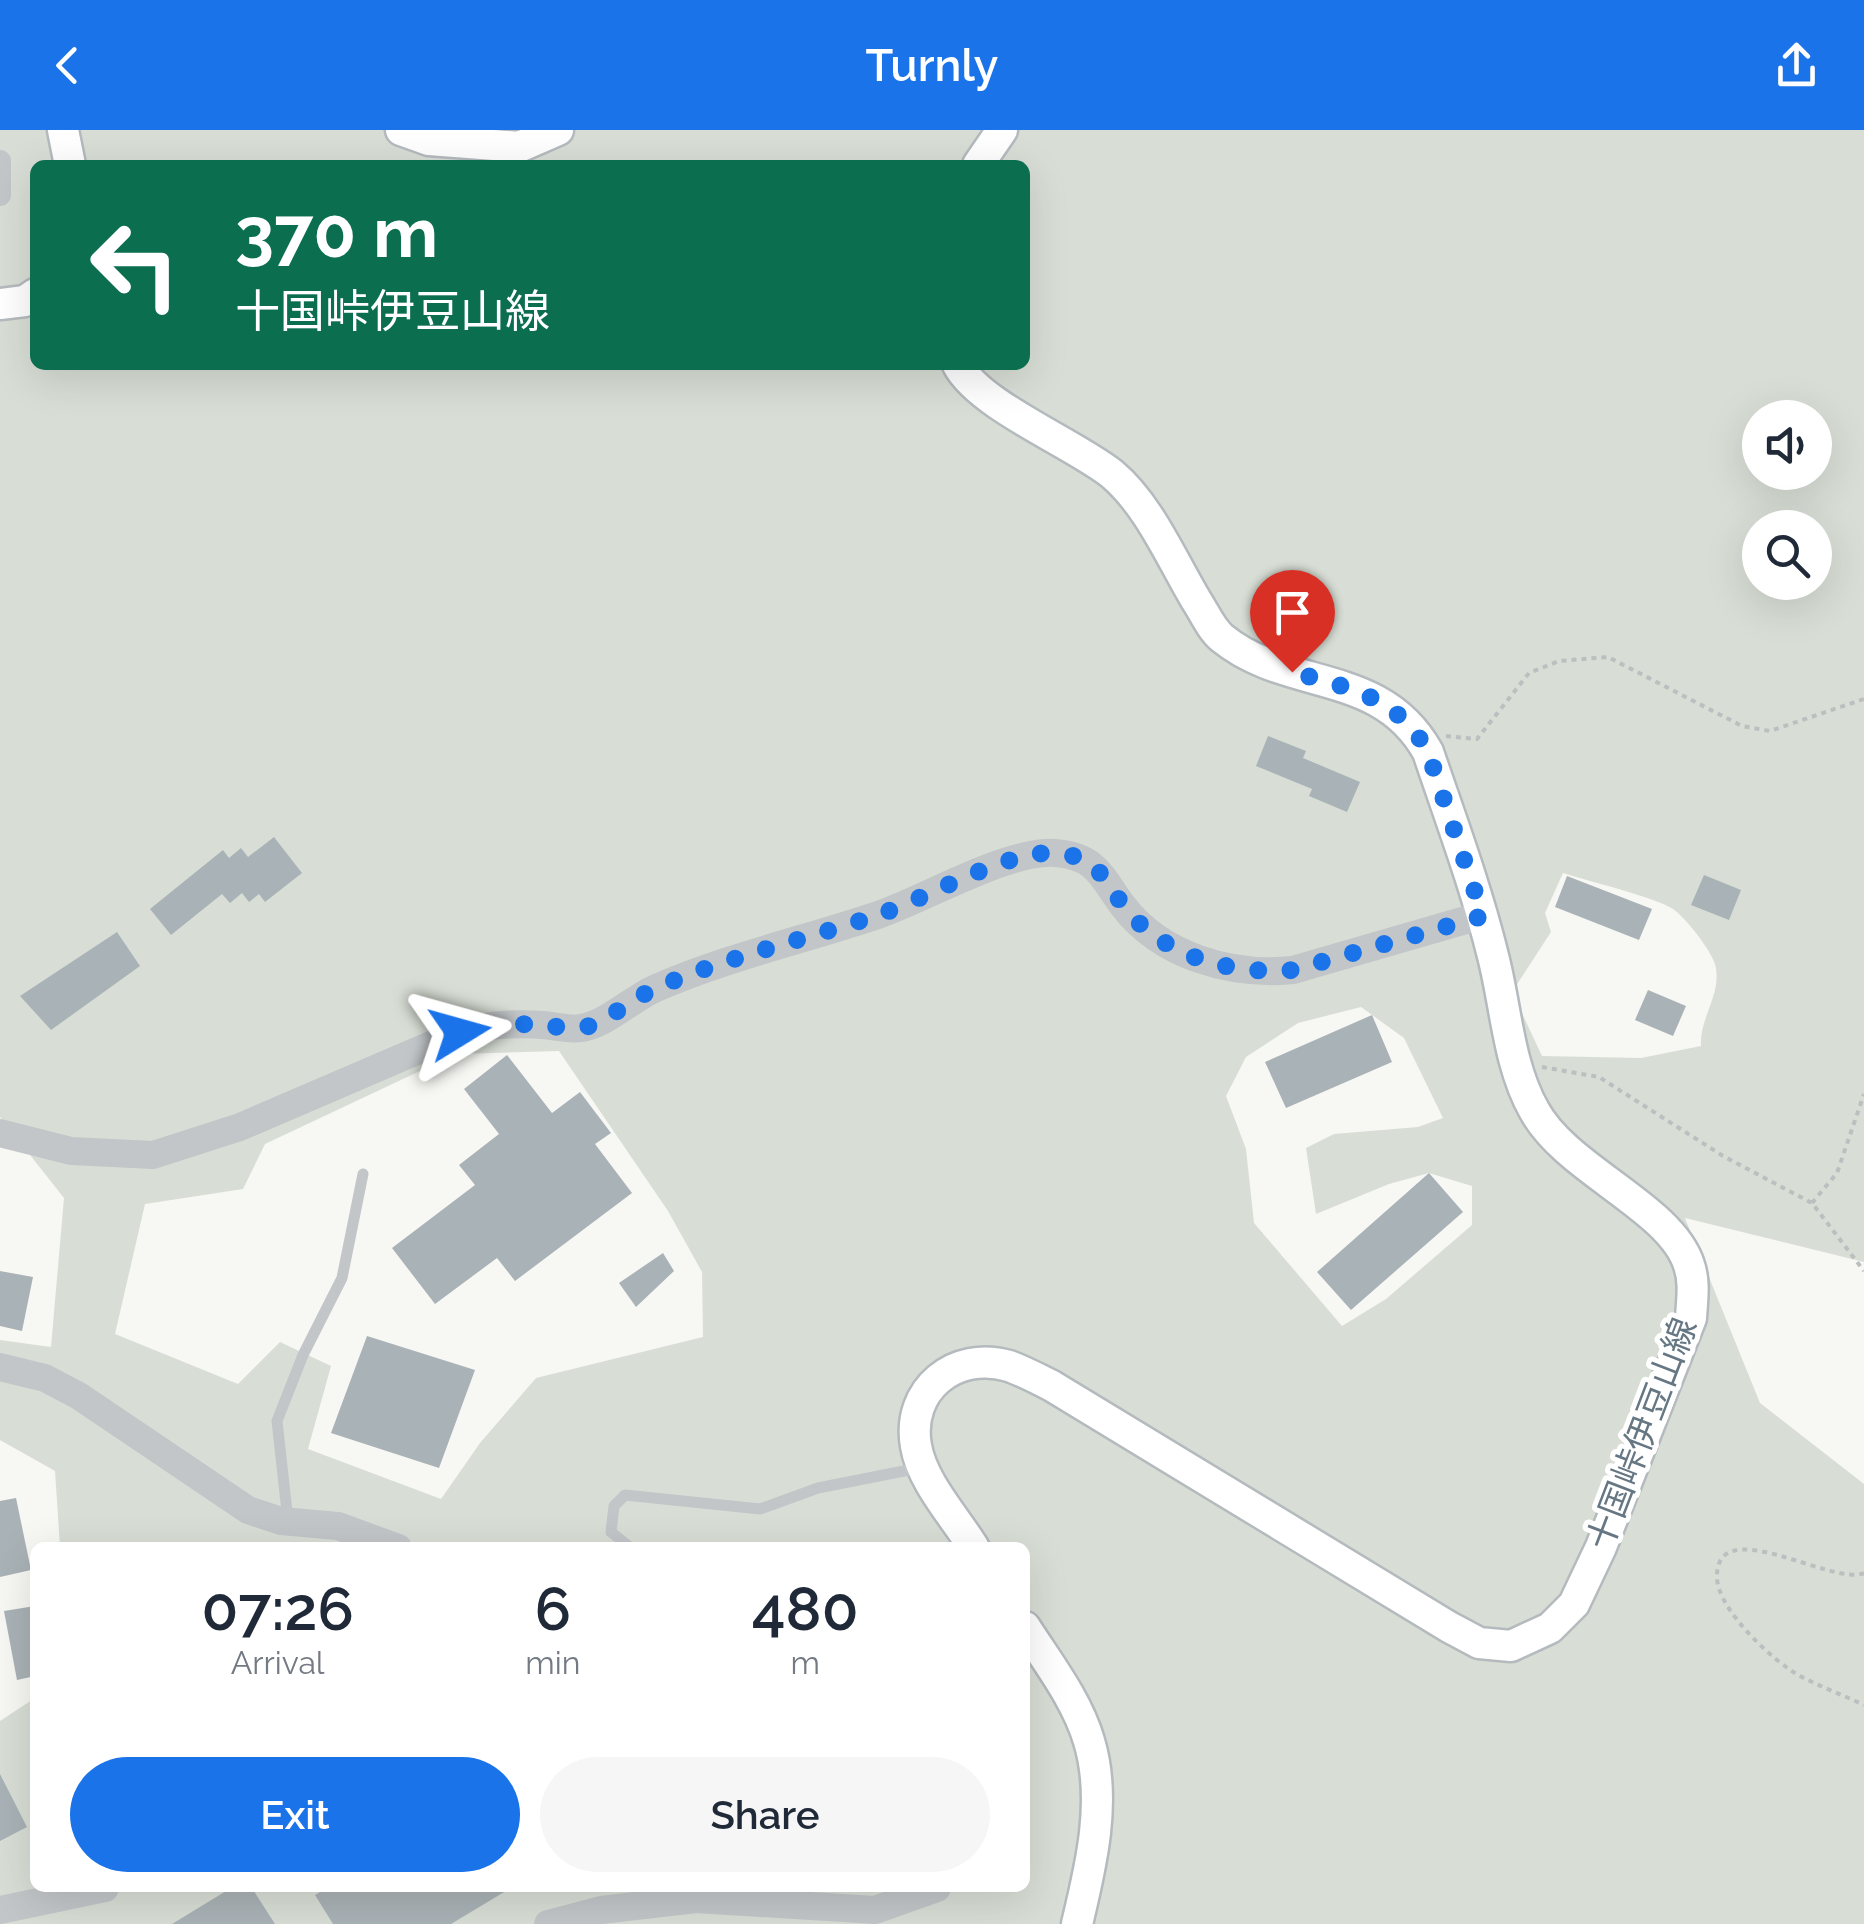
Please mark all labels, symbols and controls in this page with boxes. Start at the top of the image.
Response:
icon: back [40,38,95,93]
icon: share [1769,38,1824,93]
text: Turnly [866,39,998,92]
text: 370 m [235,191,438,273]
icon: left [70,200,200,330]
text: 十国峠伊豆山線 [235,285,550,338]
map controls [1742,400,1832,600]
button: sound [1742,400,1832,490]
button: search [1742,510,1832,600]
pin [1250,570,1335,673]
icon: arrive [1265,585,1320,640]
position arrow [408,980,512,1084]
street label: 十国峠伊豆山線 [1578,1312,1705,1556]
text: 07:26 [201,1574,354,1644]
text: 6 [535,1574,571,1644]
text: 480 [752,1574,859,1644]
text: Arrival [231,1644,325,1681]
text: min [525,1644,580,1681]
text: m [790,1644,820,1681]
button: Exit [70,1757,520,1872]
button: Share [540,1757,990,1872]

